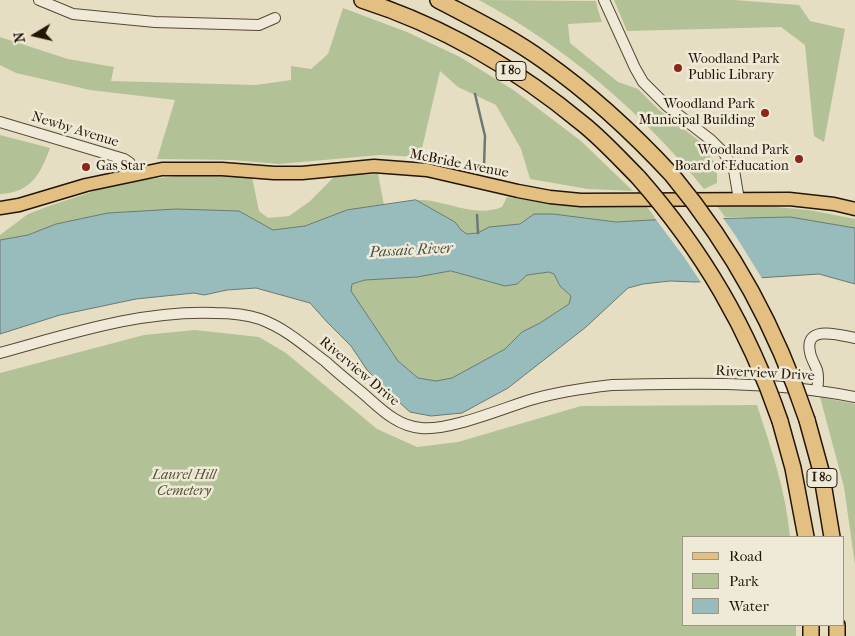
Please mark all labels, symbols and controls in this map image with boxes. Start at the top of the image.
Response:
north arrow [10,10,60,60]
text: N [10,31,29,44]
place label: Woodland Park Public Library [688,52,779,84]
road number: I 80 [496,61,526,80]
marker: Woodland Park Public Library [672,62,684,74]
place label: Woodland Park Municipal Building [639,97,755,130]
marker: Woodland Park Municipal Building [759,107,771,119]
street label: Newby Avenue [29,109,121,151]
place label: Woodland Park Board of Education [674,143,789,176]
street label: McBride Avenue [408,146,510,182]
marker: Woodland Park Board of Education [793,153,805,165]
place label: Gas Star [96,159,145,175]
marker: Gas Star [80,161,92,173]
water label: Passaic River [369,240,453,262]
street label: Riverview Drive [316,334,402,410]
street label: Riverview Drive [715,363,815,385]
park label: Laurel Hill Cemetery [152,468,216,501]
road number: I 80 [807,468,837,488]
legend [682,536,845,626]
text: Road [729,547,762,565]
text: Park [729,572,759,590]
text: Water [729,597,769,615]

